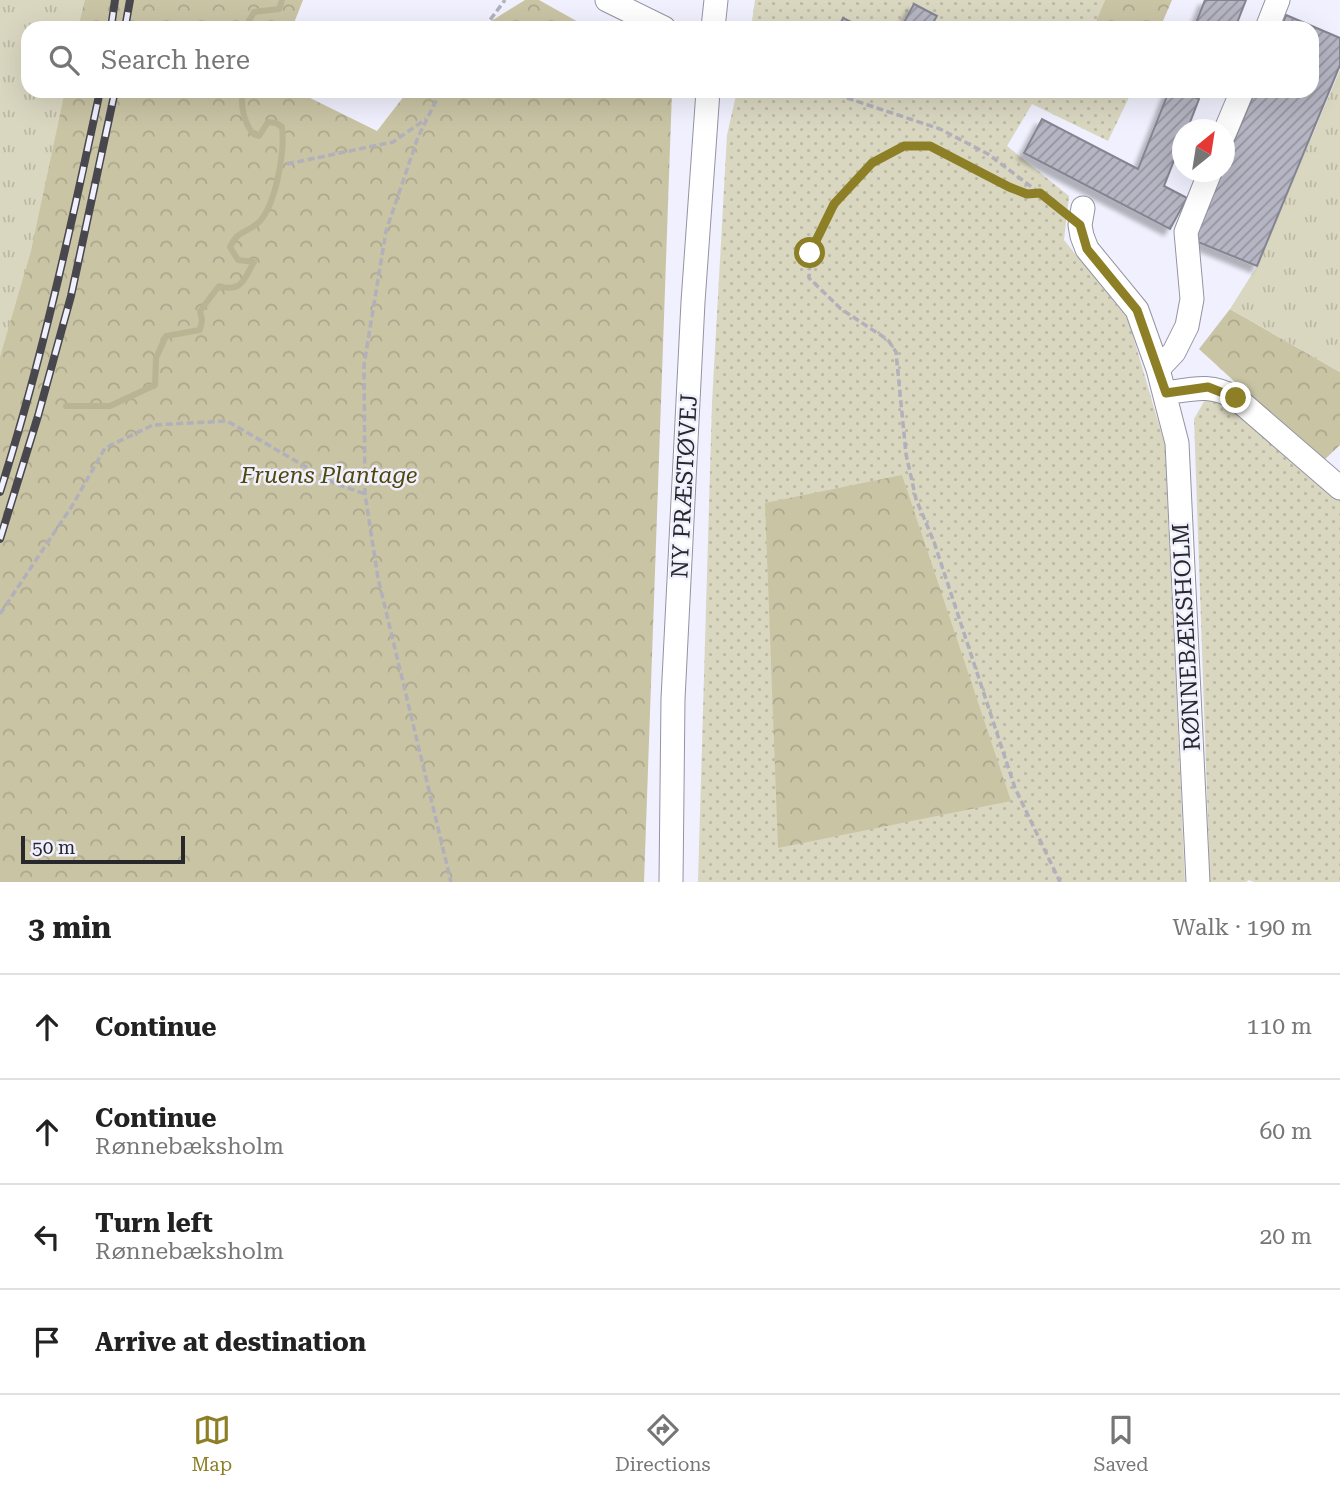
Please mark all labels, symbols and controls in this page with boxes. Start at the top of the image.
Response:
search box [21,21,1319,98]
icon: search [45,41,83,79]
text: Search here [101,45,250,75]
north arrow [1172,119,1235,182]
route start [794,237,825,268]
route end [1220,382,1251,413]
street label: NY PRÆSTØVEJ [666,393,703,579]
park label: Fruens Plantage [240,462,418,489]
street label: RØNNEBÆKSHOLM [1167,522,1206,752]
scale bar [21,833,186,865]
text: 50 m [32,836,75,859]
text: 3 min [28,910,111,945]
text: Walk · 190 m [1173,914,1312,941]
icon: ahead [28,1008,66,1046]
text: Continue [95,1012,217,1042]
text: 110 m [1247,1013,1312,1040]
text: Continue [95,1103,217,1133]
icon: ahead [28,1113,66,1151]
text: 60 m [1259,1118,1312,1145]
text: Rønnebæksholm [95,1133,284,1160]
text: Turn left [95,1208,213,1238]
icon: left [28,1218,66,1256]
text: 20 m [1259,1223,1312,1250]
text: Rønnebæksholm [95,1238,284,1265]
icon: arrive [28,1323,66,1361]
text: Arrive at destination [95,1327,366,1357]
tab: Map [191,1411,232,1476]
tab: Directions [615,1411,711,1476]
tab: Saved [1093,1411,1149,1476]

